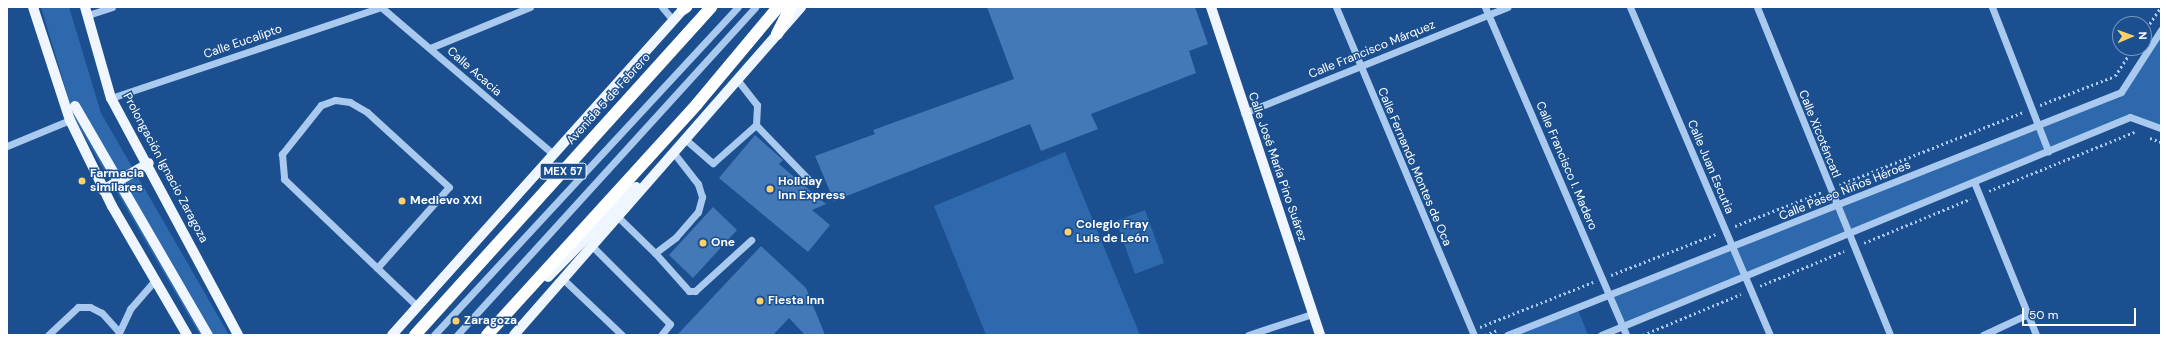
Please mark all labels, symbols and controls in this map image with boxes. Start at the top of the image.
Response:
north arrow [2112,16,2152,56]
street label: Calle Francisco Márquez [1307,18,1437,82]
street label: Calle Eucalipto [202,22,284,62]
text: N [2136,31,2150,40]
street label: Calle Acacia [444,44,504,100]
street label: Avenida 5 de Febrero [564,50,654,148]
street label: Calle Fernando Montes de Oca [1374,86,1454,248]
street label: Calle Xicoténcatl [1795,88,1843,180]
street label: Calle José María Pino Suárez [1245,90,1309,244]
street label: Prolongación Ignacio Zaragoza [119,91,211,245]
street label: Calle Francisco I. Madero [1532,100,1600,232]
street label: Calle Juan Escutia [1684,118,1736,216]
street label: Calle Paseo Niños Héroes [1777,158,1913,224]
road number: MEX 57 [539,162,587,180]
place label: Farmacia similares [90,167,144,195]
place label: Holiday Inn Express [778,175,845,203]
marker: Farmacia similares [77,176,87,186]
marker: Holiday Inn Express [765,184,775,194]
place label: Medievo XXI [410,194,482,208]
marker: Medievo XXI [397,196,407,206]
place label: Colegio Fray Luis de León [1076,218,1149,246]
marker: Colegio Fray Luis de León [1063,227,1073,237]
place label: One [711,236,735,250]
marker: One [698,238,708,248]
place label: Fiesta Inn [768,294,825,308]
marker: Fiesta Inn [755,296,765,306]
scale bar [2024,300,2138,326]
text: 50 m [2029,307,2058,323]
place label: Zaragoza [464,314,517,328]
marker: Zaragoza [451,316,461,326]

